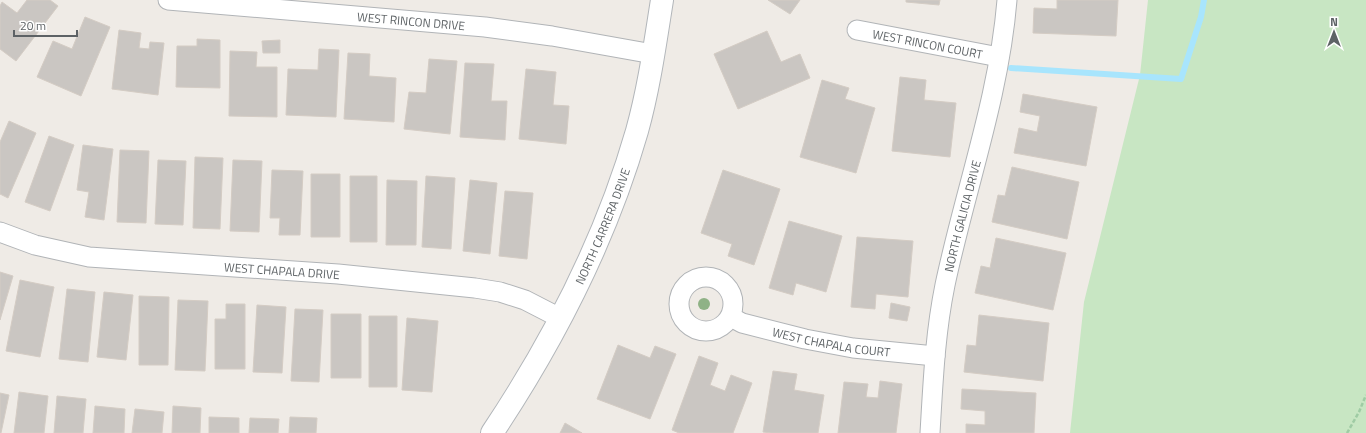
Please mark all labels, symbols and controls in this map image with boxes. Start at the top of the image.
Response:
street label: WEST RINCON DRIVE [356,7,466,35]
scale bar [14,12,77,38]
north arrow [1314,12,1354,52]
text: N [1330,14,1338,30]
text: 20 m [20,16,46,35]
street label: WEST RINCON COURT [871,24,985,63]
street label: NORTH GALICIA DRIVE [939,158,985,274]
street label: NORTH CARRERA DRIVE [570,165,634,287]
street label: WEST CHAPALA DRIVE [224,257,341,284]
street label: WEST CHAPALA COURT [770,322,892,361]

